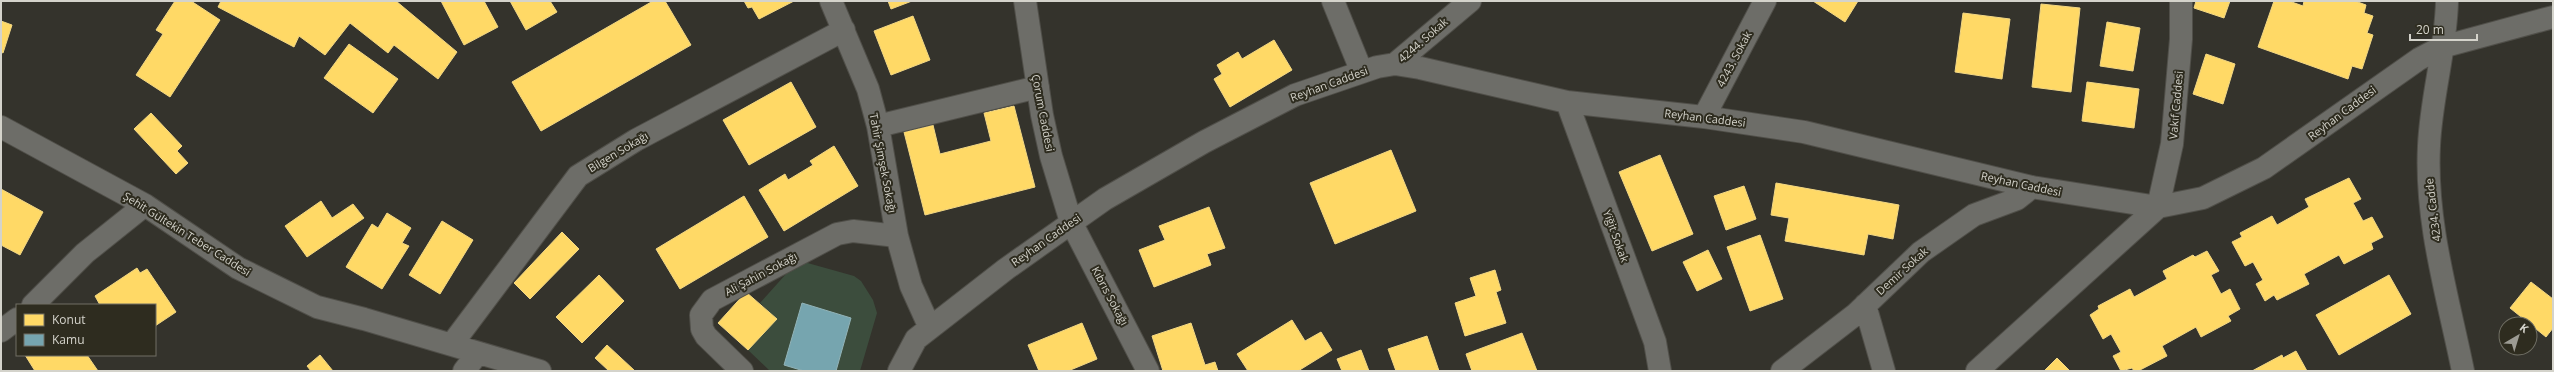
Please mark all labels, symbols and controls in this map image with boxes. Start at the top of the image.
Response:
street label: 4244. Sokak [1395,14,1451,65]
scale bar [2410,16,2477,42]
text: 20 m [2416,21,2444,38]
street label: 4243. Sokak [1713,28,1755,89]
street label: Reyhan Caddesi [1288,63,1370,105]
street label: Vakıf Caddesi [2165,70,2186,140]
street label: Çorum Caddesi [1029,73,1058,153]
street label: Reyhan Caddesi [2305,82,2379,143]
street label: Reyhan Caddesi [1664,105,1746,130]
street label: Tahir Şimşek Sokağı [866,112,901,214]
street label: Bilgen Sokağı [585,128,651,175]
street label: Reyhan Caddesi [1980,168,2063,199]
street label: 4234. Cadde [2421,178,2444,243]
street label: Şehit Gültekin Teber Caddesi [121,188,254,279]
street label: Yiğit Sokak [1600,208,1633,264]
street label: Reyhan Caddesi [1008,210,1083,269]
street label: Demir Sokak [1873,243,1931,298]
street label: Ali Şahin Sokağı [722,248,800,299]
street label: Kıbrıs Sokağı [1089,264,1132,328]
legend [16,304,156,356]
text: Konut [52,311,86,328]
north arrow [2498,316,2538,356]
text: K [2517,320,2533,336]
text: Kamu [52,331,84,348]

